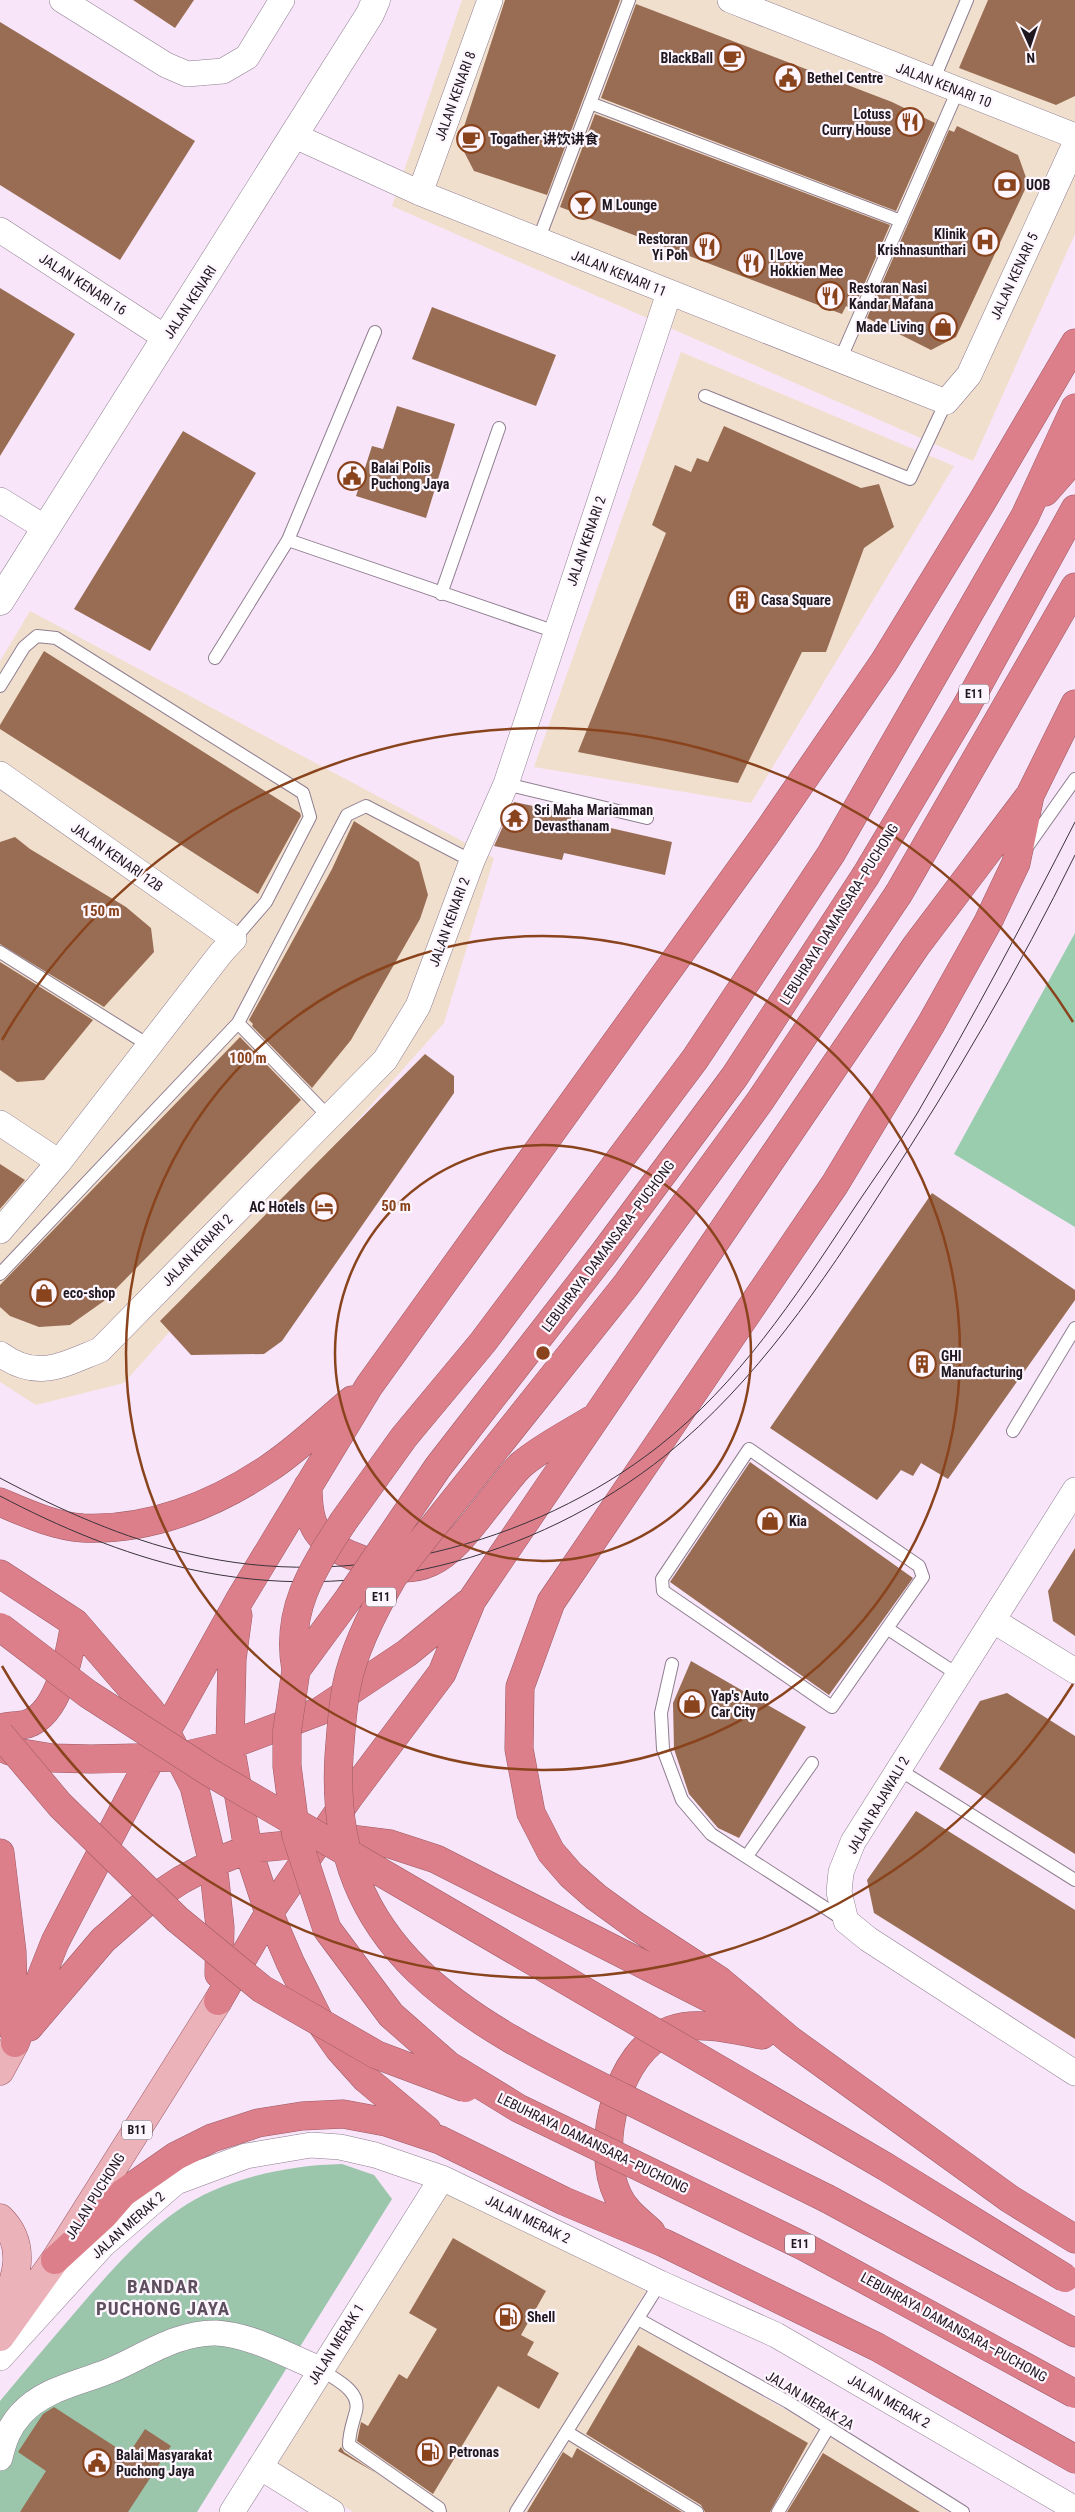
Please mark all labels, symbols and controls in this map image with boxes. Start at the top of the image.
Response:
north arrow [1005,20,1055,70]
cafe icon: BlackBall [717,43,747,73]
street label: JALAN KENARI 8 [431,49,479,143]
place label: BlackBall [660,50,713,66]
text: N [1026,50,1035,66]
street label: JALAN KENARI 10 [894,59,994,111]
public building icon: Bethel Centre [773,63,803,93]
place label: Bethel Centre [807,70,884,86]
place label: Lotuss Curry House [822,106,891,138]
restaurant icon: Lotuss Curry House [895,107,925,137]
cafe icon: Togather 讲饮讲食 [456,124,486,154]
place label: Togather 讲饮讲食 [490,131,599,147]
bank icon: UOB [992,170,1022,200]
place label: UOB [1026,177,1050,193]
bar icon: M Lounge [568,190,598,220]
place label: M Lounge [602,197,657,213]
place label: Klinik Krishnasunthari [877,226,966,258]
hospital icon: Klinik Krishnasunthari [970,227,1000,257]
street label: JALAN KENARI 5 [987,230,1041,322]
place label: Restoran Yi Poh [638,231,688,263]
restaurant icon: Restoran Yi Poh [692,232,722,262]
street label: JALAN KENARI 11 [569,247,669,299]
place label: I Love Hokkien Mee [770,247,844,279]
restaurant icon: I Love Hokkien Mee [736,248,766,278]
street label: JALAN KENARI 16 [36,250,130,318]
street label: JALAN KENARI [160,262,220,342]
place label: Restoran Nasi Kandar Mafana [849,280,934,312]
restaurant icon: Restoran Nasi Kandar Mafana [815,281,845,311]
shop icon: Made Living [928,312,958,342]
place label: Made Living [856,319,924,335]
place label: Balai Polis Puchong Jaya [371,460,450,492]
public building icon: Balai Polis Puchong Jaya [337,461,367,491]
street label: JALAN KENARI 2 [563,494,609,588]
building icon: Casa Square [727,585,757,615]
place label: Casa Square [761,592,831,608]
road number: E11 [959,684,989,704]
place label: Sri Maha Mariamman Devasthanam [534,802,653,834]
temple icon: Sri Maha Mariamman Devasthanam [500,803,530,833]
street label: JALAN KENARI 12B [68,819,166,895]
street label: LEBUHRAYA DAMANSARA–PUCHONG [776,821,902,1007]
street label: JALAN KENARI 2 [425,875,473,969]
text: 150 m [82,902,120,920]
text: 100 m [229,1049,267,1067]
street label: LEBUHRAYA DAMANSARA–PUCHONG [538,1157,678,1335]
hotel icon: AC Hotels [309,1192,339,1222]
text: 50 m [381,1197,411,1215]
place label: AC Hotels [249,1199,305,1215]
street label: JALAN KENARI 2 [159,1211,235,1289]
shop icon: eco-shop [29,1278,59,1308]
place label: eco-shop [63,1285,115,1301]
centre of rings [534,1344,552,1362]
place label: GHI Manufacturing [941,1348,1023,1380]
building icon: GHI Manufacturing [907,1349,937,1379]
shop icon: Kia [755,1506,785,1536]
place label: Kia [789,1513,807,1529]
road number: E11 [366,1588,396,1606]
place label: Yap's Auto Car City [711,1688,769,1720]
shop icon: Yap's Auto Car City [677,1689,707,1719]
street label: JALAN RAJAWALI 2 [844,1753,912,1857]
street label: LEBUHRAYA DAMANSARA–PUCHONG [495,2090,691,2196]
road number: B11 [122,2120,152,2140]
street label: JALAN PUCHONG [62,2150,128,2242]
street label: JALAN MERAK 2 [88,2188,168,2262]
street label: JALAN MERAK 2 [483,2192,573,2246]
road number: E11 [785,2234,815,2254]
street label: LEBUHRAYA DAMANSARA–PUCHONG [858,2269,1050,2385]
district label: BANDAR PUCHONG JAYA [96,2275,230,2320]
street label: JALAN MERAK 1 [305,2301,367,2387]
fuel station icon: Shell [493,2302,523,2332]
place label: Shell [527,2309,555,2325]
street label: JALAN MERAK 2A [763,2367,857,2433]
street label: JALAN MERAK 2 [845,2371,933,2431]
fuel station icon: Petronas [415,2437,445,2467]
place label: Petronas [449,2444,499,2460]
place label: Balai Masyarakat Puchong Jaya [116,2447,212,2479]
public building icon: Balai Masyarakat Puchong Jaya [82,2448,112,2478]

